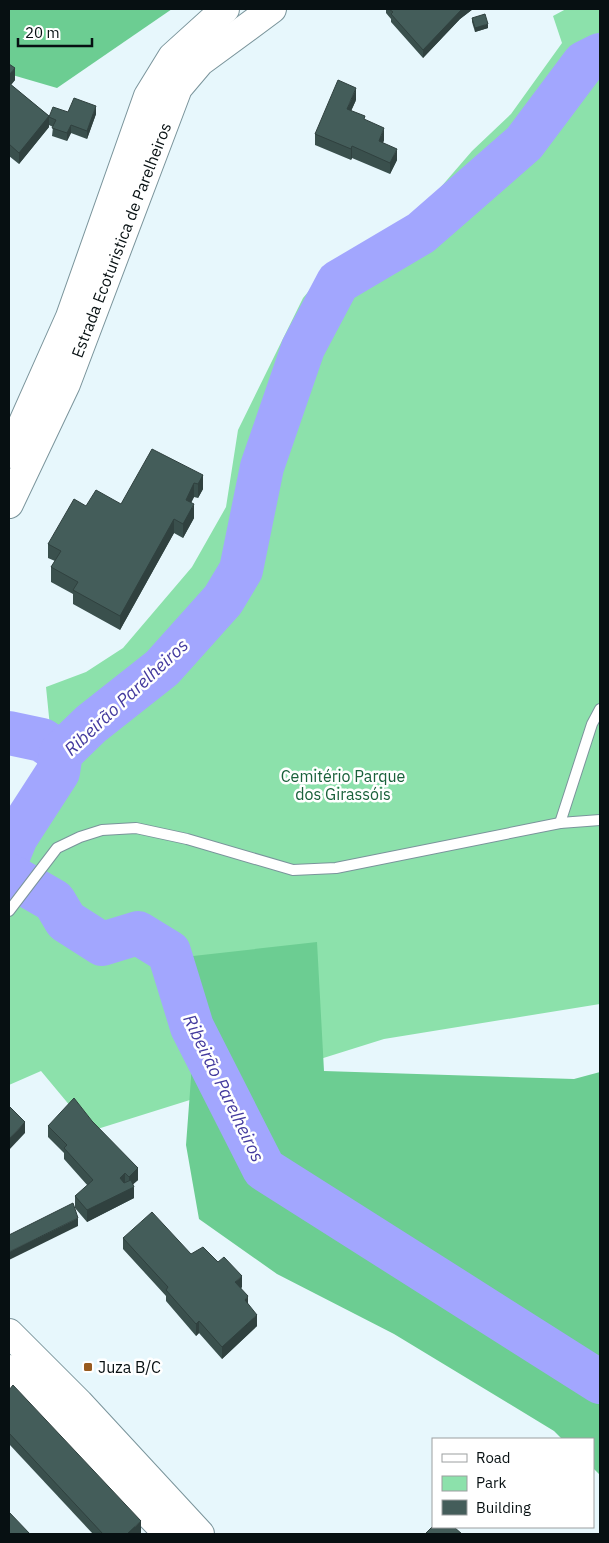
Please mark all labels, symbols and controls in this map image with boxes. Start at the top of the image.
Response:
scale bar [18,15,91,47]
text: 20 m [25,23,60,42]
street label: Estrada Ecoturistica de Parelheiros [67,120,175,360]
water label: Ribeirão Parelheiros [59,634,193,760]
park label: Cemitério Parque dos Girassóis [281,766,406,804]
water label: Ribeirão Parelheiros [178,1010,270,1166]
place label: Juza B/C [98,1357,161,1377]
marker: Juza B/C [82,1361,94,1373]
legend [432,1438,594,1528]
text: Road [476,1448,511,1467]
text: Park [476,1473,506,1492]
text: Building [476,1498,531,1517]

